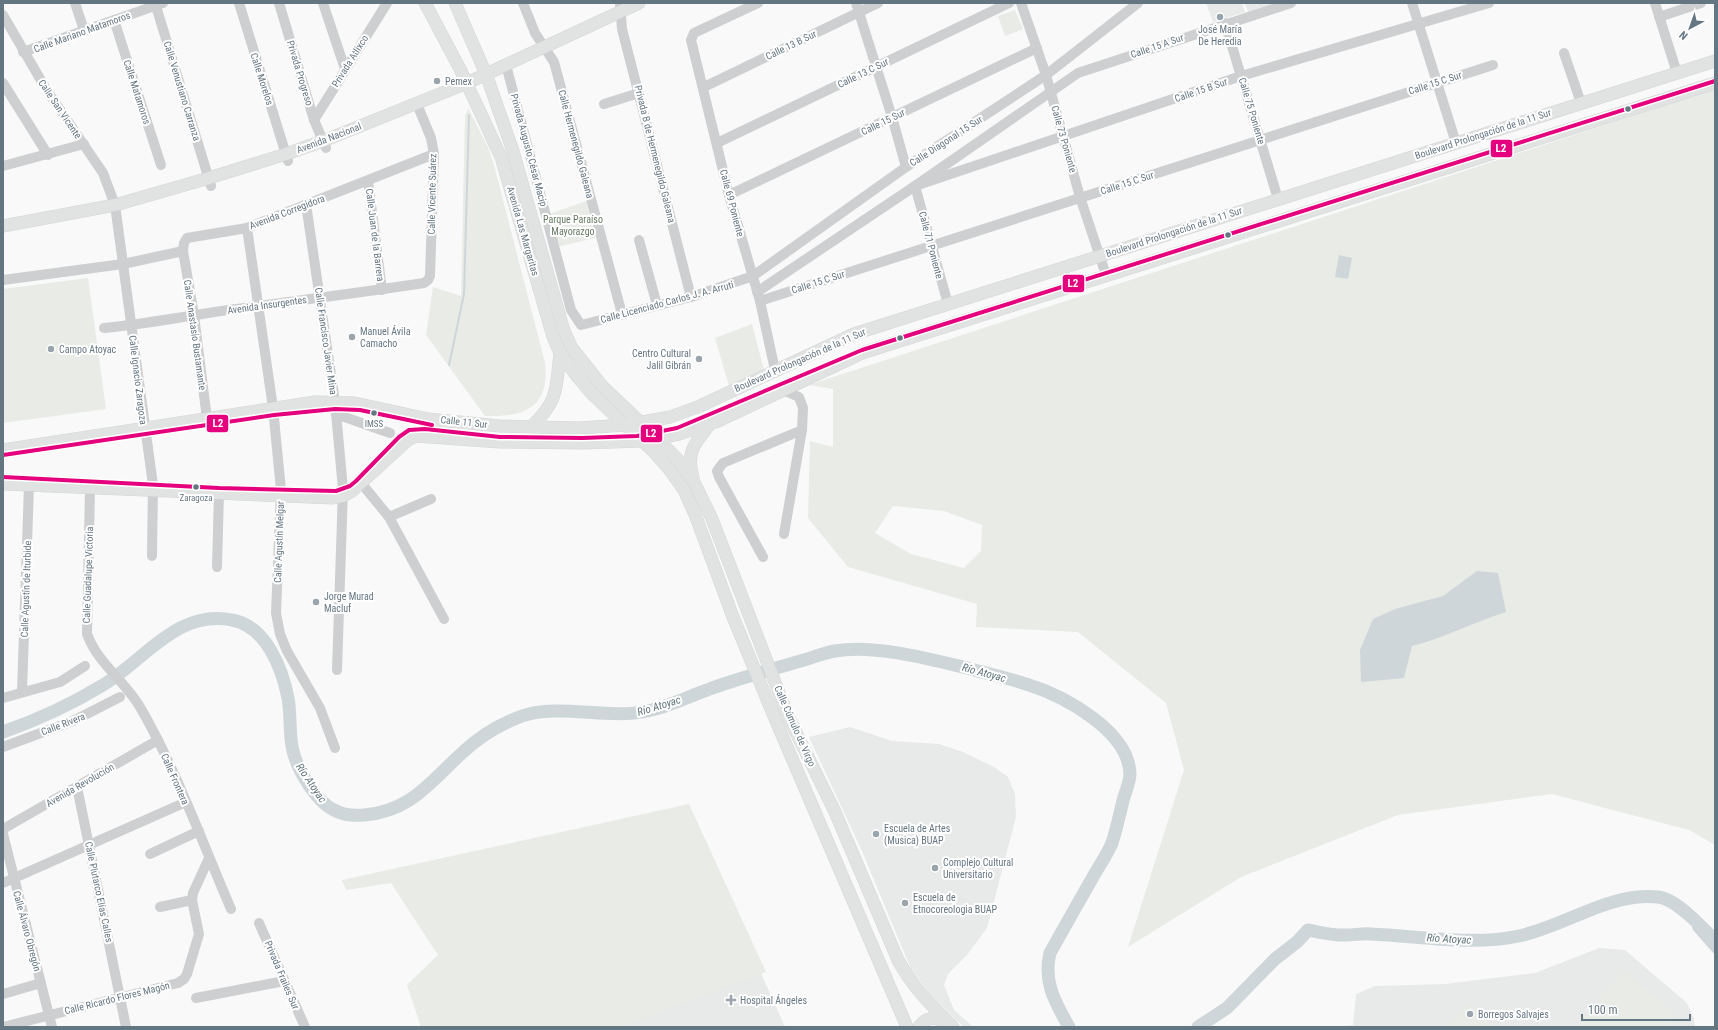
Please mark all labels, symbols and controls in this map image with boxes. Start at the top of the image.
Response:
north arrow [1670,8,1710,48]
street label: Calle Mariano Matamoros [32,9,132,55]
marker: José María De Heredia [1215,12,1225,22]
place label: José María De Heredia [1198,24,1242,47]
street label: Calle 13 B Sur [764,28,818,62]
text: N [1677,28,1691,42]
street label: Calle 15 A Sur [1129,32,1185,60]
street label: Privada Atlixco [330,33,370,89]
street label: Privada Progreso [285,39,315,107]
street label: Calle Venustiano Carranza [162,40,202,142]
street label: Calle Morelos [248,52,276,107]
street label: Calle 13 C Sur [836,56,890,90]
street label: Calle Matamoros [121,58,153,126]
street label: Calle 15 C Sur [1407,69,1463,97]
marker: Pemex [432,76,442,86]
place label: Pemex [445,76,472,87]
street label: Calle 15 B Sur [1173,76,1229,104]
street label: Calle 75 Poniente [1237,76,1267,146]
street label: Calle San Vicente [36,77,84,141]
street label: Privada B de Hermenegildo Galeana [633,84,677,224]
street label: Calle Hermenegildo Galeana [556,89,596,200]
street label: Privada Augusto César Macip [509,92,549,208]
street label: Calle 73 Poniente [1049,104,1079,174]
unlabelled marker [1623,104,1633,114]
street label: Calle 15 Sur [859,107,907,137]
street label: Boulevard Prolongación de la 11 Sur [1414,107,1552,161]
street label: Calle Diagonal 15 Sur [908,113,984,169]
street label: Avenida Nacional [295,121,363,155]
line badge: L2 [1490,139,1513,158]
text: L2 [1496,142,1507,155]
street label: Calle Vicente Suárez [426,153,438,235]
street label: Calle 69 Poniente [718,168,746,238]
street label: Calle 15 C Sur [1099,169,1155,197]
street label: Avenida Las Margaritas [505,185,541,277]
street label: Calle Juan de la Barrera [364,188,386,282]
street label: Avenida Corregidora [248,192,326,231]
street label: Boulevard Prolongación de la 11 Sur [1105,205,1243,259]
street label: Calle 71 Poniente [917,210,945,280]
park label: Parque Paraíso Mayorazgo [543,214,603,237]
unlabelled marker [1223,230,1233,240]
street label: Calle 15 C Sur [790,268,846,296]
line badge: L2 [1062,274,1085,293]
text: L2 [1068,277,1079,290]
street label: Calle Anastasio Bustamante [182,279,208,391]
street label: Calle Licenciado Carlos J. A. Arruti [599,279,735,325]
street label: Calle Francisco Javier Mina [313,287,339,396]
street label: Avenida Insurgentes [227,294,308,316]
place label: Manuel Ávila Camacho [360,325,411,349]
street label: Boulevard Prolongación de la 11 Sur [733,326,867,394]
marker: Manuel Ávila Camacho [347,332,357,342]
unlabelled marker [895,333,905,343]
street label: Calle Ignacio Zaragoza [127,335,149,426]
marker: Campo Atoyac [46,344,56,354]
place label: Campo Atoyac [59,344,117,355]
place label: Centro Cultural Jalil Gibrán [632,348,691,371]
marker: Centro Cultural Jalil Gibrán [694,354,704,364]
marker: IMSS [369,408,379,418]
line badge: L2 [206,414,229,433]
street label: Calle 11 Sur [440,414,488,430]
text: L2 [213,417,224,430]
place label: IMSS [365,419,384,429]
line badge: L2 [640,424,663,443]
text: L2 [646,427,657,440]
marker: Zaragoza [191,482,201,492]
place label: Zaragoza [179,493,213,503]
street label: Calle Agustín Melgar [272,501,286,583]
street label: Calle Guadalupe Victoria [81,526,95,624]
street label: Calle Agustín de Iturbide [19,540,33,638]
place label: Jorge Murad Macluf [324,591,374,614]
marker: Jorge Murad Macluf [311,597,321,607]
water label: Río Atoyac [961,661,1007,685]
street label: Calle Cúmulo de Virgo [772,684,818,768]
water label: Río Atoyac [636,693,682,719]
street label: Calle Rivera [39,711,87,737]
street label: Calle Frontera [159,752,191,806]
street label: Avenida Revolución [44,761,116,809]
water label: Río Atoyac [293,761,329,805]
place label: Escuela de Artes (Musica) BUAP [884,823,951,847]
marker: Escuela de Artes (Musica) BUAP [871,829,881,839]
street label: Calle Plutarco Elías Calles [83,841,115,944]
place label: Complejo Cultural Universitario [943,857,1013,880]
marker: Complejo Cultural Universitario [930,863,940,873]
street label: Calle Álvaro Obregón [11,889,44,973]
place label: Escuela de Etnocoreologia BUAP [913,892,997,915]
marker: Escuela de Etnocoreologia BUAP [900,898,910,908]
water label: Río Atoyac [1426,931,1472,947]
street label: Privada Frailes Sur [263,939,301,1011]
street label: Calle Ricardo Flores Magón [63,980,171,1016]
marker: Hospital Ángeles [725,994,737,1006]
place label: Hospital Ángeles [740,994,808,1006]
scale bar [1582,996,1690,1022]
text: 100 m [1588,1003,1618,1017]
marker: Borregos Salvajes [1465,1009,1475,1019]
place label: Borregos Salvajes [1478,1009,1549,1020]

